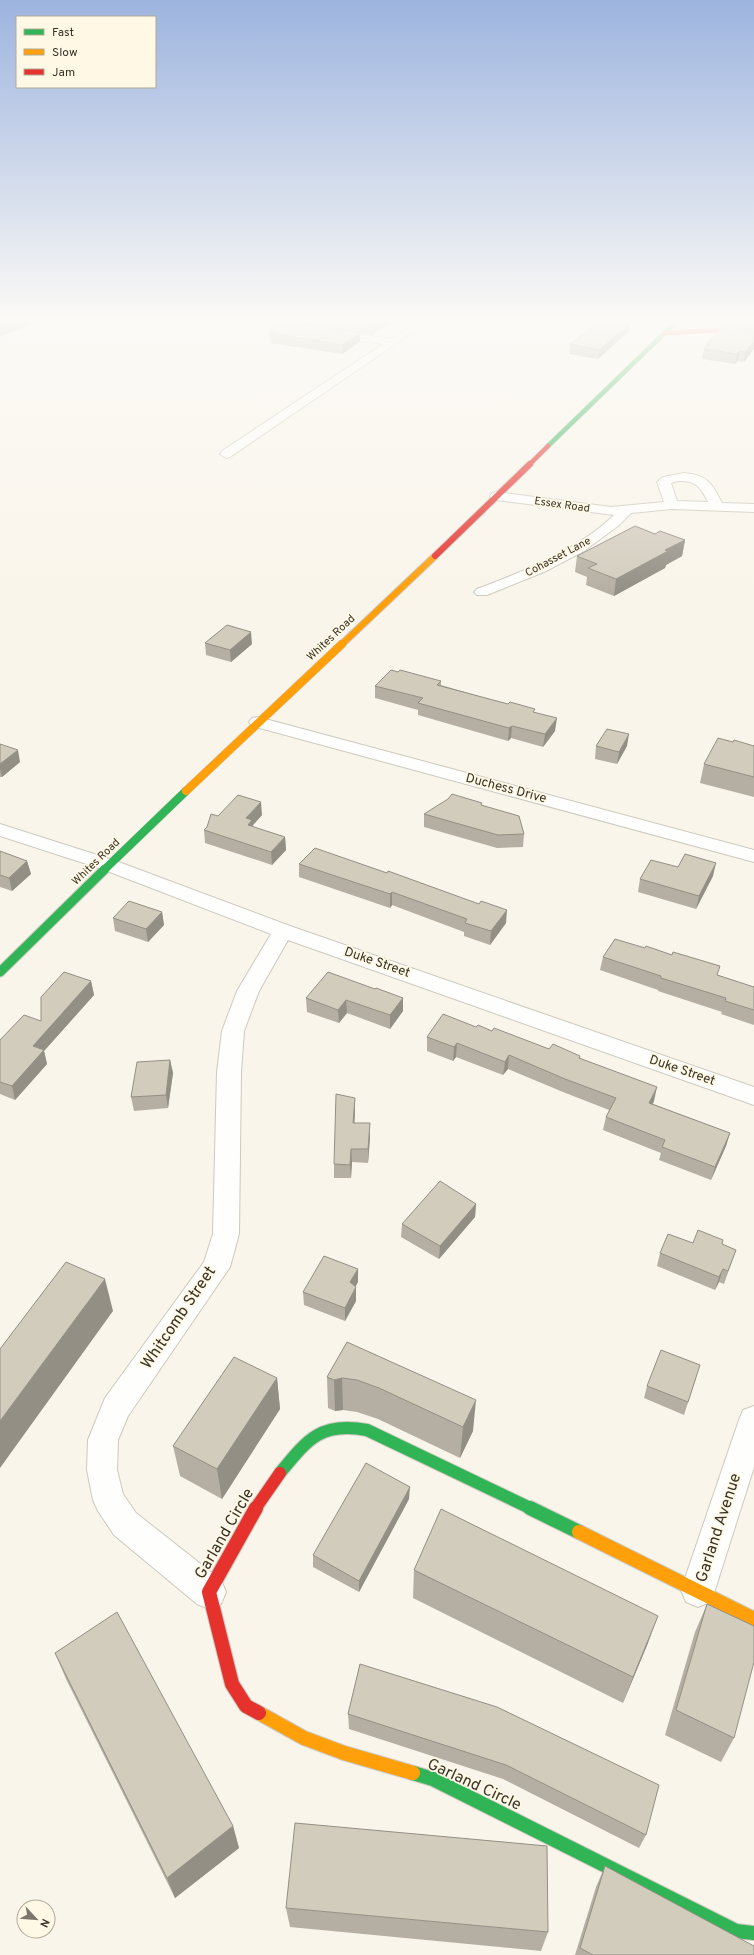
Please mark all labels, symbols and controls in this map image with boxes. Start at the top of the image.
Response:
legend [16,16,156,88]
text: Fast [52,25,74,41]
text: Slow [52,45,78,61]
text: Jam [52,65,75,81]
street label: Essex Road [533,494,591,516]
street label: Cohasset Lane [523,534,593,580]
street label: Whites Road [304,612,358,664]
street label: Duchess Drive [464,771,548,807]
street label: Whites Road [69,836,123,888]
street label: Duke Street [342,944,412,982]
street label: Duke Street [647,1052,717,1090]
street label: Whitcomb Street [137,1263,221,1373]
street label: Garland Avenue [692,1471,746,1585]
street label: Garland Circle [191,1485,259,1583]
street label: Garland Circle [424,1754,524,1816]
north arrow [16,1899,56,1939]
text: N [36,1916,52,1930]

